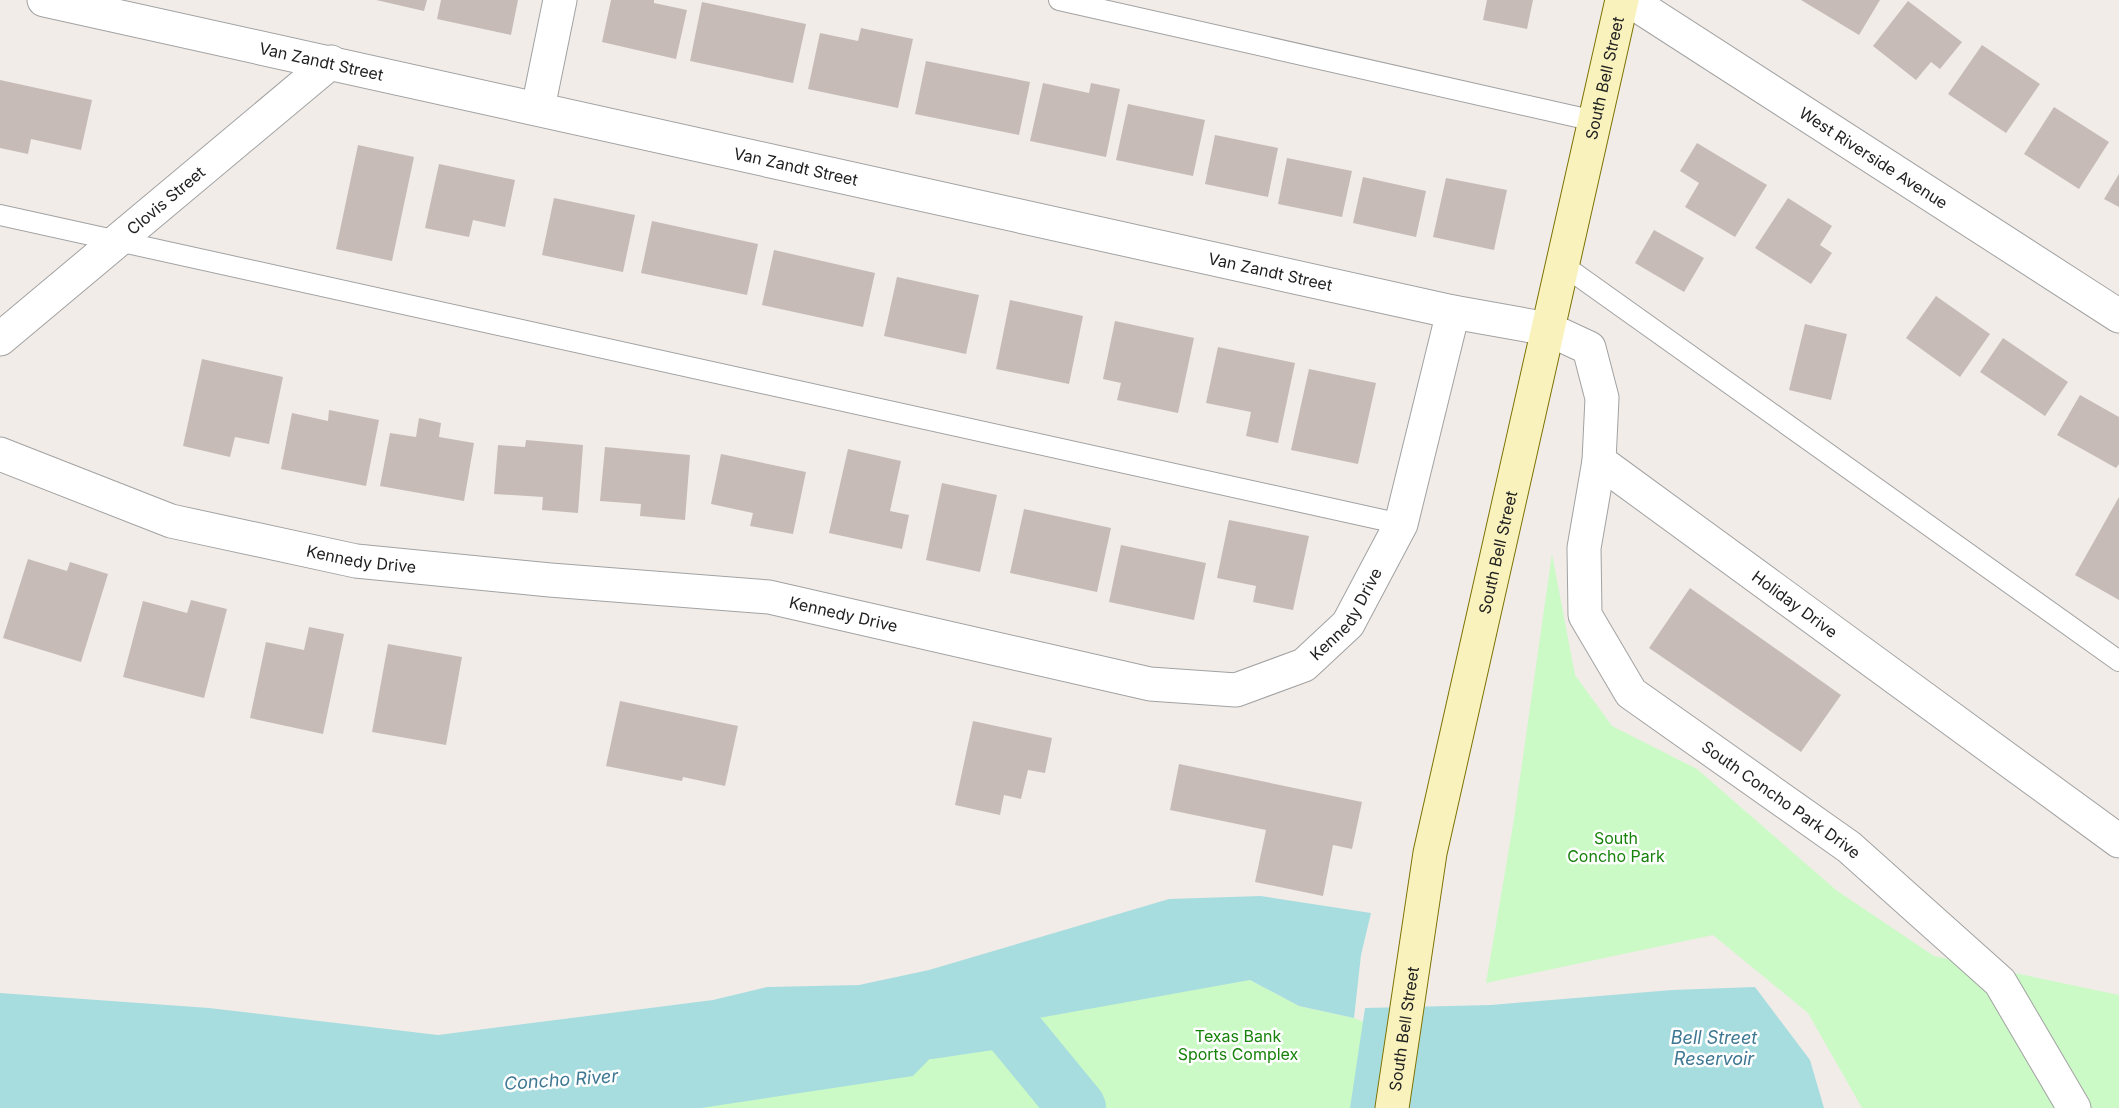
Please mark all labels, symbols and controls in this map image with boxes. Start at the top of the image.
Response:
street label: South Bell Street [1581,15,1628,142]
street label: Van Zandt Street [257,38,385,85]
street label: West Riverside Avenue [1796,102,1952,213]
street label: Van Zandt Street [732,143,860,190]
street label: Clovis Street [122,162,209,239]
street label: Van Zandt Street [1206,248,1334,295]
street label: South Bell Street [1474,489,1521,616]
street label: Kennedy Drive [305,541,417,577]
street label: Kennedy Drive [1306,564,1386,664]
street label: Holiday Drive [1748,566,1841,642]
street label: Kennedy Drive [787,592,900,636]
street label: South Concho Park Drive [1698,736,1865,863]
park label: South Concho Park [1567,828,1665,866]
street label: South Bell Street [1385,965,1423,1093]
park label: Texas Bank Sports Complex [1178,1026,1299,1064]
water label: Bell Street Reservoir [1671,1027,1758,1069]
water label: Concho River [503,1065,620,1094]

